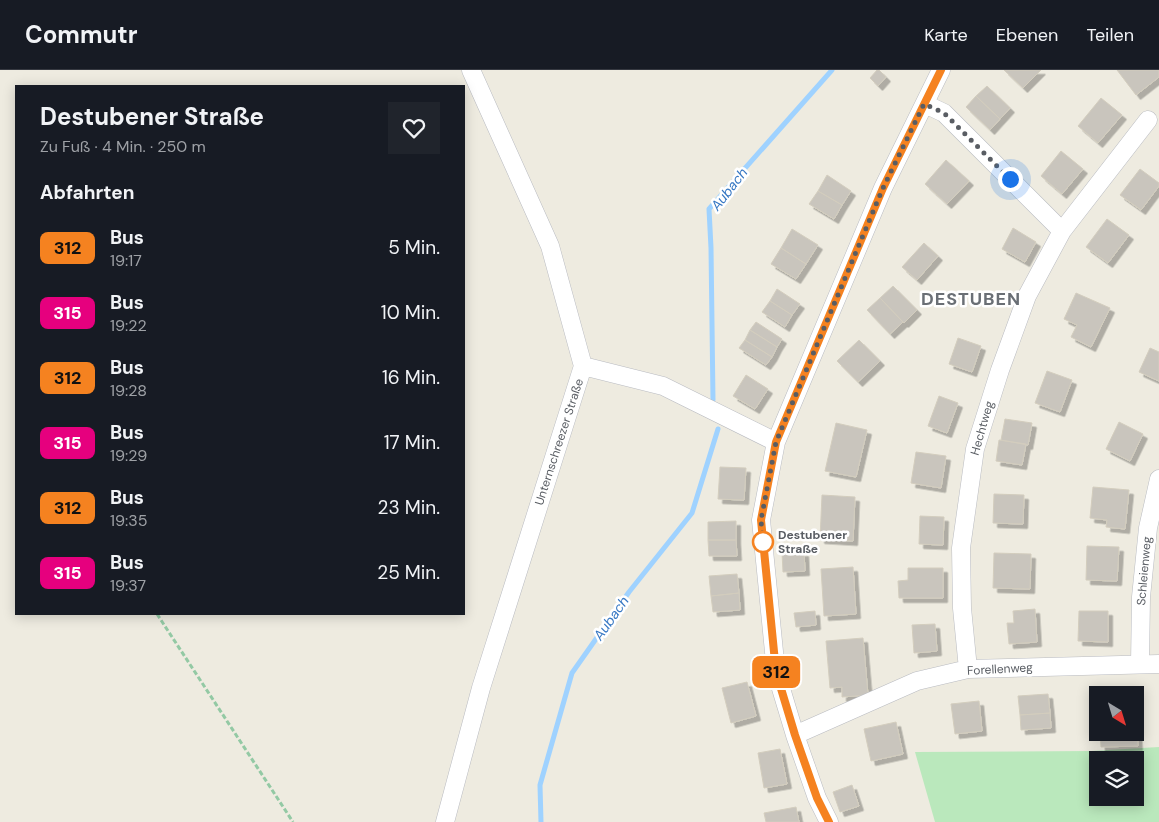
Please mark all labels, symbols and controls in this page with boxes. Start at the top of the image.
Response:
text: Commutr [25,19,138,50]
text: Karte [924,23,968,47]
text: Ebenen [996,23,1058,47]
text: Teilen [1086,23,1134,47]
text: Destubener Straße [40,101,264,132]
button: heart [388,102,440,154]
text: Zu Fuß · 4 Min. · 250 m [40,136,206,157]
water label: Aubach [706,164,751,215]
your location [998,167,1023,192]
text: Abfahrten [40,180,134,205]
text: Bus [110,225,144,250]
text: 5 Min. [388,235,440,260]
text: 312 [54,236,81,260]
text: 19:17 [110,250,142,271]
district label: DESTUBEN [921,287,1021,311]
text: Bus [110,290,144,315]
text: 10 Min. [381,300,440,325]
text: 315 [53,301,82,325]
text: 19:22 [110,315,147,336]
text: Bus [110,355,144,380]
text: 16 Min. [382,365,440,390]
text: 312 [54,366,81,390]
street label: Unternschreezer Straße [531,376,587,507]
text: 19:28 [110,380,147,401]
street label: Hechtweg [967,399,997,457]
text: Bus [110,420,144,445]
text: 17 Min. [384,430,440,455]
text: 315 [53,431,82,455]
text: 19:29 [110,445,147,466]
text: Bus [110,485,144,510]
text: 23 Min. [378,495,440,520]
text: 312 [54,496,81,520]
text: 19:35 [110,510,148,531]
place label: Destubener Straße [778,527,847,557]
marker: Destubener Straße [752,531,774,553]
street label: Schleienweg [1133,536,1155,606]
text: Bus [110,550,144,575]
text: 25 Min. [377,560,440,585]
text: 315 [53,561,82,585]
text: 19:37 [110,575,146,596]
water label: Aubach [589,593,633,644]
line badge: 312 [747,656,805,688]
street label: Forellenweg [967,659,1034,679]
text: 312 [762,660,790,684]
north arrow [1089,686,1144,741]
map controls [1089,686,1144,806]
button: layers [1089,751,1144,806]

